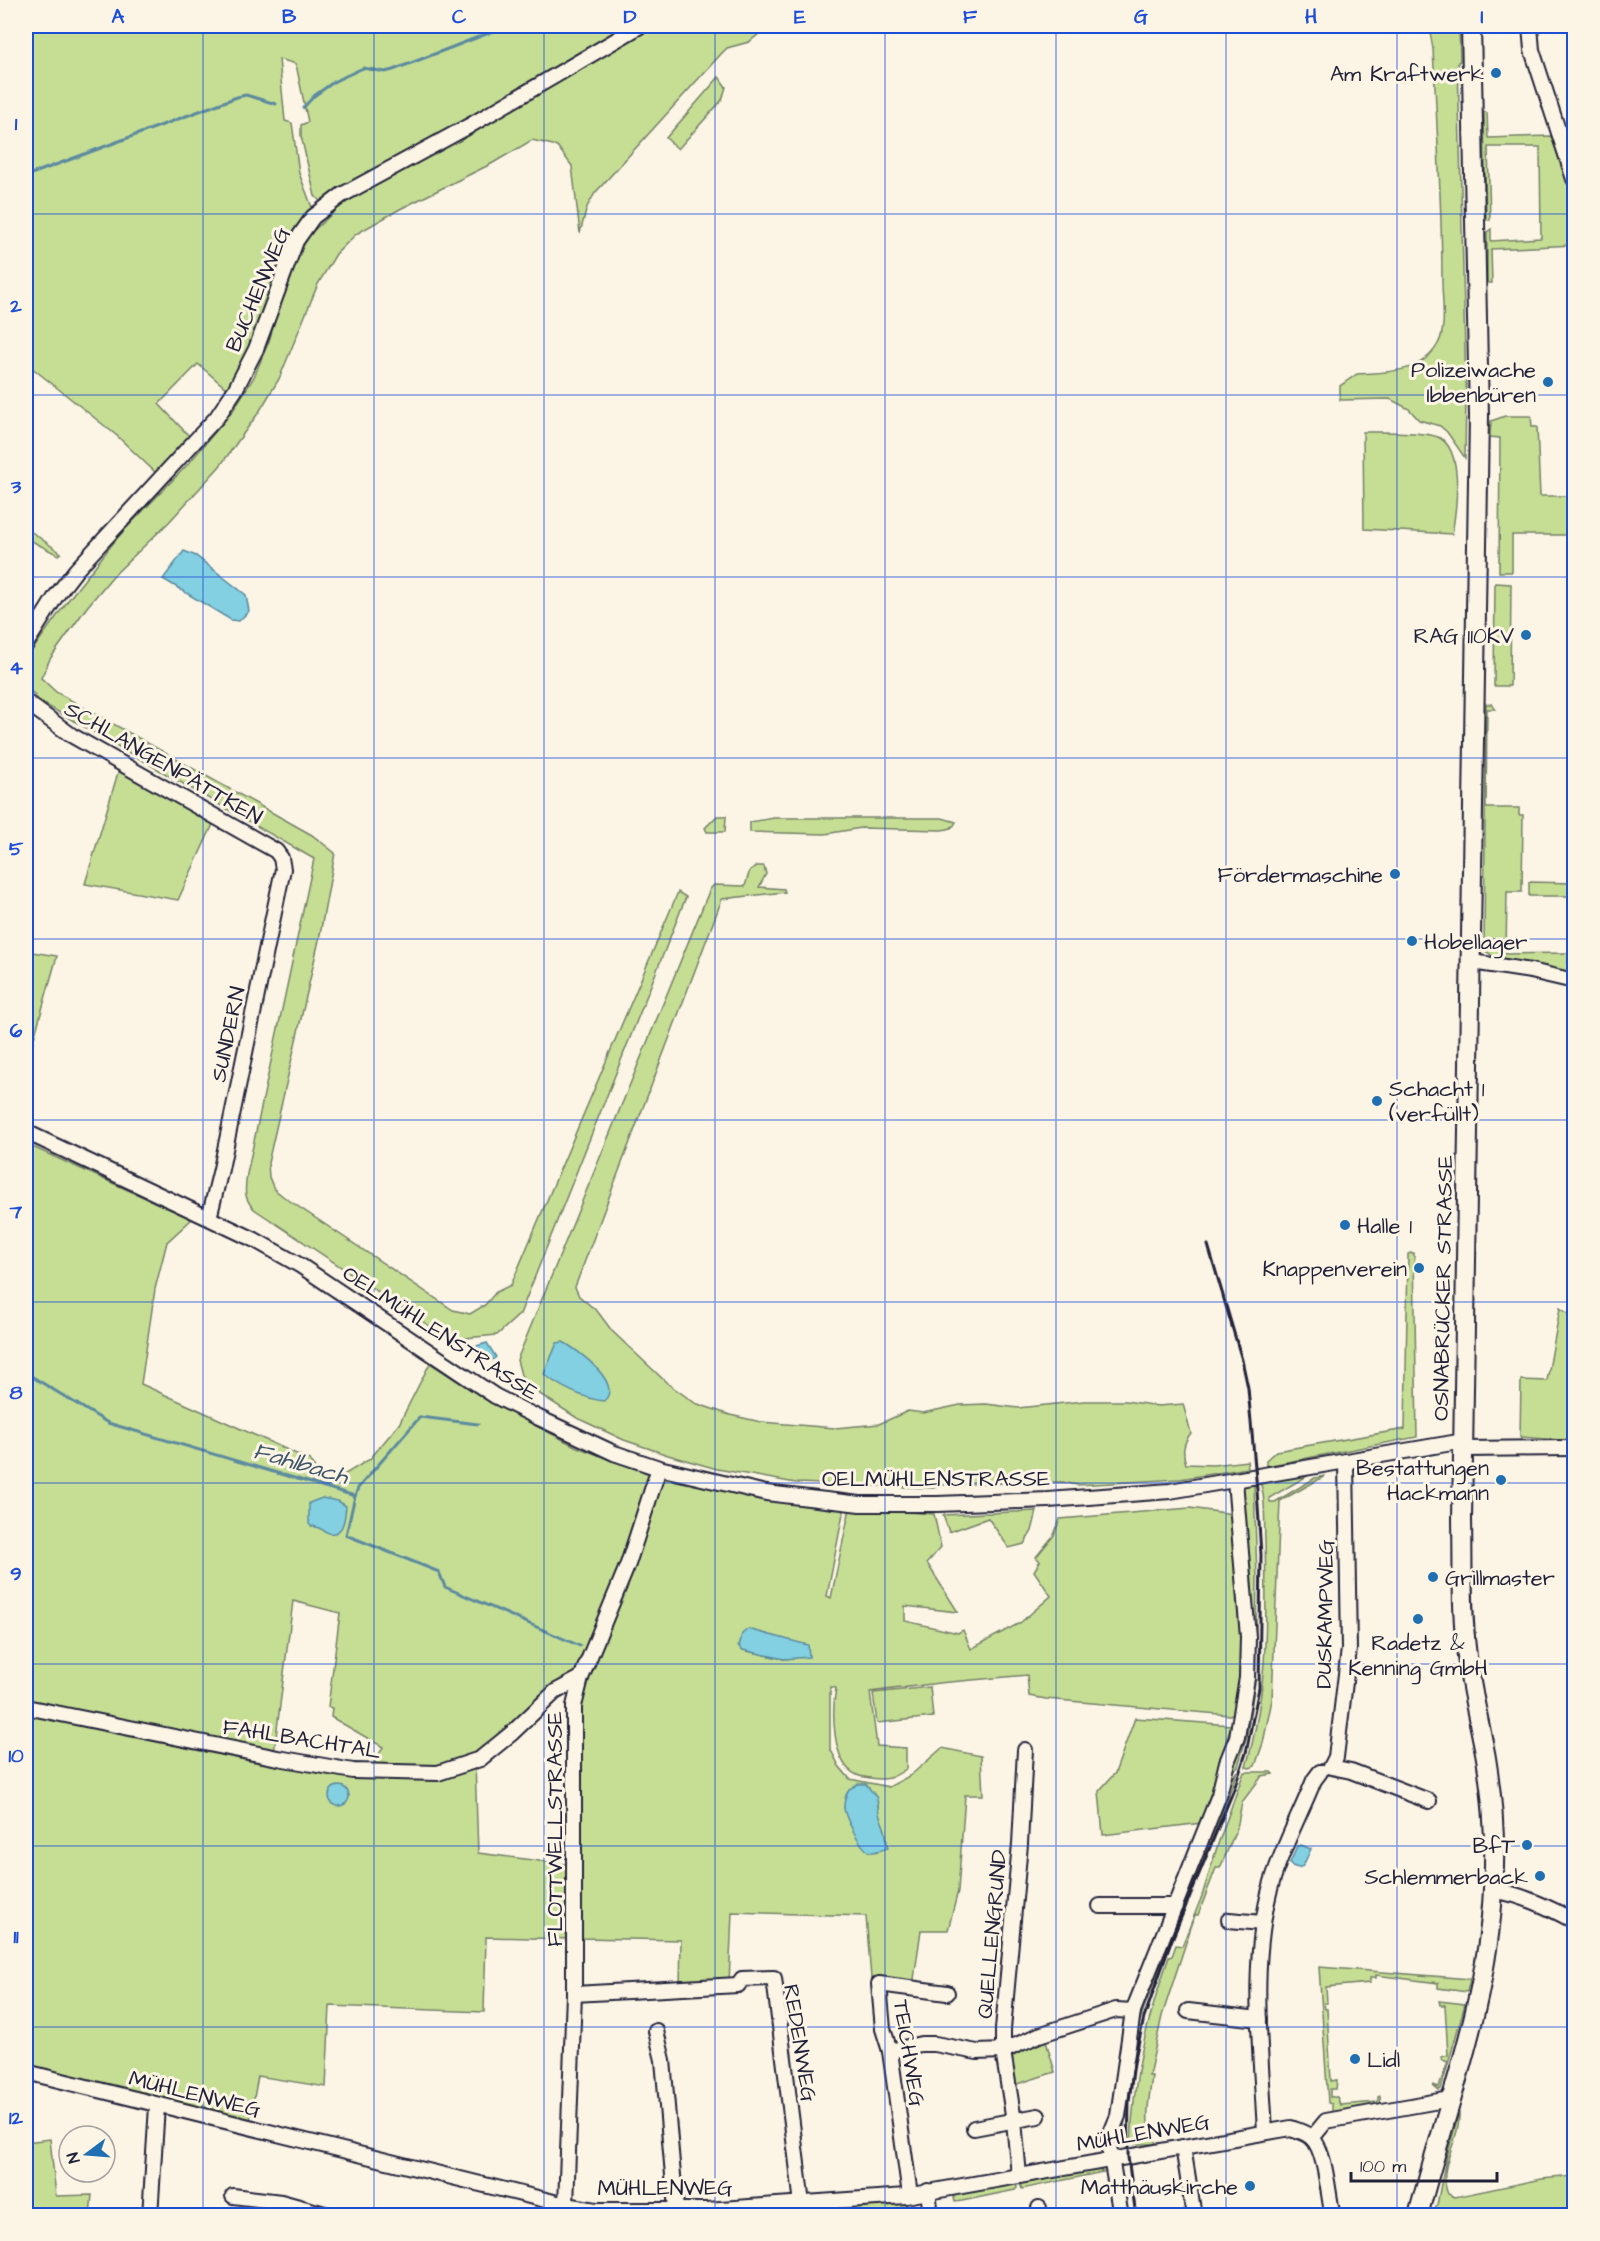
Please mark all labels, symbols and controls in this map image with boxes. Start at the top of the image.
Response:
text: A [112,3,125,31]
text: B [282,3,297,31]
text: C [452,3,467,31]
text: D [624,3,637,31]
text: E [794,3,806,31]
text: F [963,3,978,31]
text: G [1134,3,1148,31]
text: H [1305,3,1317,31]
text: I [1480,3,1484,31]
place label: Am Kraftwerk [1330,59,1484,90]
marker: Am Kraftwerk [1489,66,1503,80]
text: 1 [15,110,18,138]
street label: BUCHENWEG [218,222,299,357]
text: 2 [9,292,22,320]
place label: Polizeiwache Ibbenbüren [1411,355,1536,411]
marker: Polizeiwache Ibbenbüren [1541,375,1555,389]
text: 3 [10,473,22,501]
place label: RAG 110KV [1414,621,1514,652]
marker: RAG 110KV [1519,628,1533,642]
text: 4 [9,654,23,682]
street label: SCHLANGENPÄTTKEN [59,694,268,833]
text: 5 [9,835,24,863]
place label: Fördermaschine [1218,860,1383,891]
marker: Fördermaschine [1388,867,1402,881]
place label: Hobellager [1424,927,1527,959]
marker: Hobellager [1405,934,1419,948]
street label: SUNDERN [203,983,254,1085]
text: 6 [10,1017,23,1045]
place label: Schacht 1 (verfüllt) [1389,1074,1485,1130]
marker: Schacht 1 (verfüllt) [1370,1094,1384,1108]
street label: OSNABRÜCKER STRASSE [1426,1155,1461,1421]
text: 7 [9,1198,23,1226]
place label: Halle 1 [1357,1211,1412,1242]
marker: Halle 1 [1338,1218,1352,1232]
place label: Knappenverein [1262,1254,1407,1285]
street label: OELMÜHLENSTRASSE [336,1258,544,1408]
marker: Knappenverein [1412,1261,1426,1275]
text: 8 [10,1379,23,1407]
water label: Fahlbach [249,1434,353,1494]
place label: Bestattungen Hackmann [1356,1453,1489,1509]
street label: OELMÜHLENSTRASSE [822,1464,1050,1495]
marker: Bestattungen Hackmann [1494,1473,1508,1487]
street label: DUSKAMPWEG [1309,1539,1342,1689]
text: 9 [10,1560,22,1588]
place label: Grillmaster [1445,1563,1555,1594]
marker: Grillmaster [1426,1570,1440,1584]
marker: Radetz & Kenning GmbH [1411,1612,1425,1626]
place label: Radetz & Kenning GmbH [1348,1628,1488,1685]
street label: FLOTTWELLSTRASSE [540,1711,571,1947]
street label: FAHLBACHTAL [221,1712,383,1767]
text: 10 [8,1742,24,1770]
place label: BfT [1473,1831,1515,1862]
marker: BfT [1520,1838,1534,1852]
street label: QUELLENGRUND [970,1848,1015,2020]
place label: Schlemmerback [1364,1862,1528,1893]
marker: Schlemmerback [1533,1869,1547,1883]
text: 11 [13,1923,19,1951]
street label: REDENWEG [775,1982,824,2104]
street label: TEICHWEG [885,1998,932,2109]
place label: Lidl [1367,2045,1400,2076]
marker: Lidl [1348,2052,1362,2066]
street label: MÜHLENWEG [125,2063,264,2126]
text: 12 [9,2104,24,2132]
street label: MÜHLENWEG [1074,2107,1212,2160]
north arrow [57,2124,117,2184]
scale bar [1351,2145,1496,2183]
text: N [62,2150,85,2166]
text: 100 m [1360,2154,1406,2179]
place label: Matthäuskirche [1081,2172,1238,2203]
street label: MÜHLENWEG [598,2173,732,2204]
marker: Matthäuskirche [1243,2179,1257,2193]

